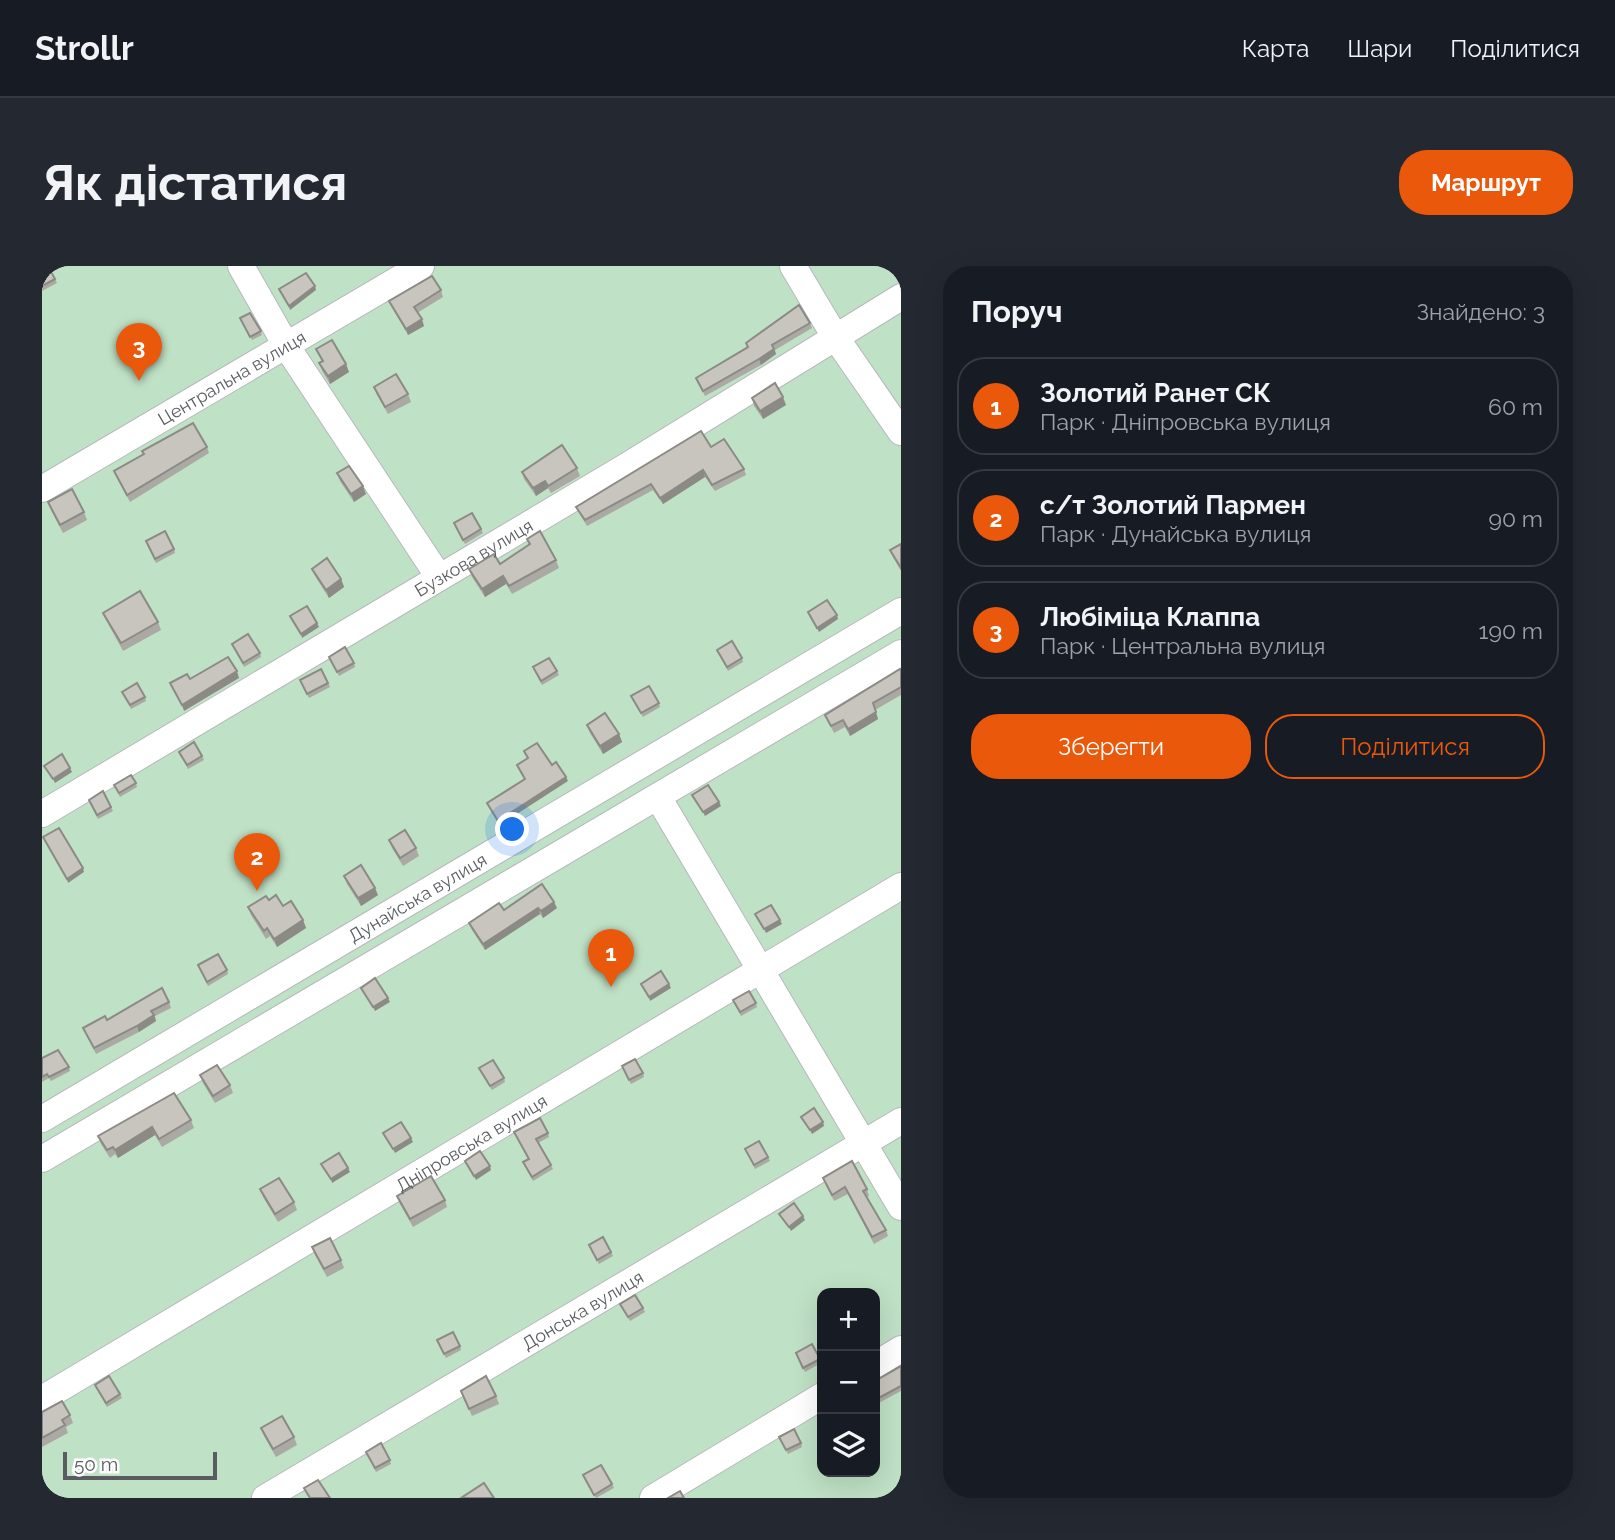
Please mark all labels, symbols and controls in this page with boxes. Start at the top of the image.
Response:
text: Strollr [35,29,134,68]
text: Карта [1242,34,1309,63]
text: Шари [1347,34,1412,63]
text: Поділитися [1450,34,1580,63]
button: Маршрут [1399,150,1573,215]
text: Як дістатися [42,154,347,211]
text: Поруч [971,294,1062,329]
text: Знайдено: 3 [1416,298,1545,325]
pin: 3 [116,323,162,381]
street label: Центральна вулиця [154,326,309,429]
text: Золотий Ранет СК [1040,378,1271,408]
text: 1 [990,393,1002,420]
text: 60 m [1488,393,1543,420]
text: Парк · Дніпровська вулиця [1040,408,1331,435]
text: с/т Золотий Пармен [1040,490,1306,520]
text: 2 [990,505,1002,532]
text: 90 m [1488,505,1543,532]
street label: Бузкова вулиця [411,514,536,601]
text: Парк · Дунайська вулиця [1040,520,1311,547]
text: Любіміца Клаппа [1040,602,1260,632]
text: 3 [990,617,1002,644]
text: 190 m [1479,617,1543,644]
text: Парк · Центральна вулиця [1040,632,1326,659]
button: Зберегти [971,714,1251,779]
button: Поділитися [1265,714,1545,779]
your location [495,812,529,846]
pin: 2 [234,833,280,891]
street label: Дунайська вулиця [344,848,490,946]
pin: 1 [588,929,634,987]
street label: Дніпровська вулиця [392,1089,551,1196]
street label: Донська вулиця [518,1266,647,1354]
map controls [817,1288,880,1477]
button: + [817,1288,880,1351]
button: − [817,1351,880,1414]
button: layers [817,1414,880,1477]
scale bar [63,1449,217,1481]
text: 50 m [74,1453,118,1475]

